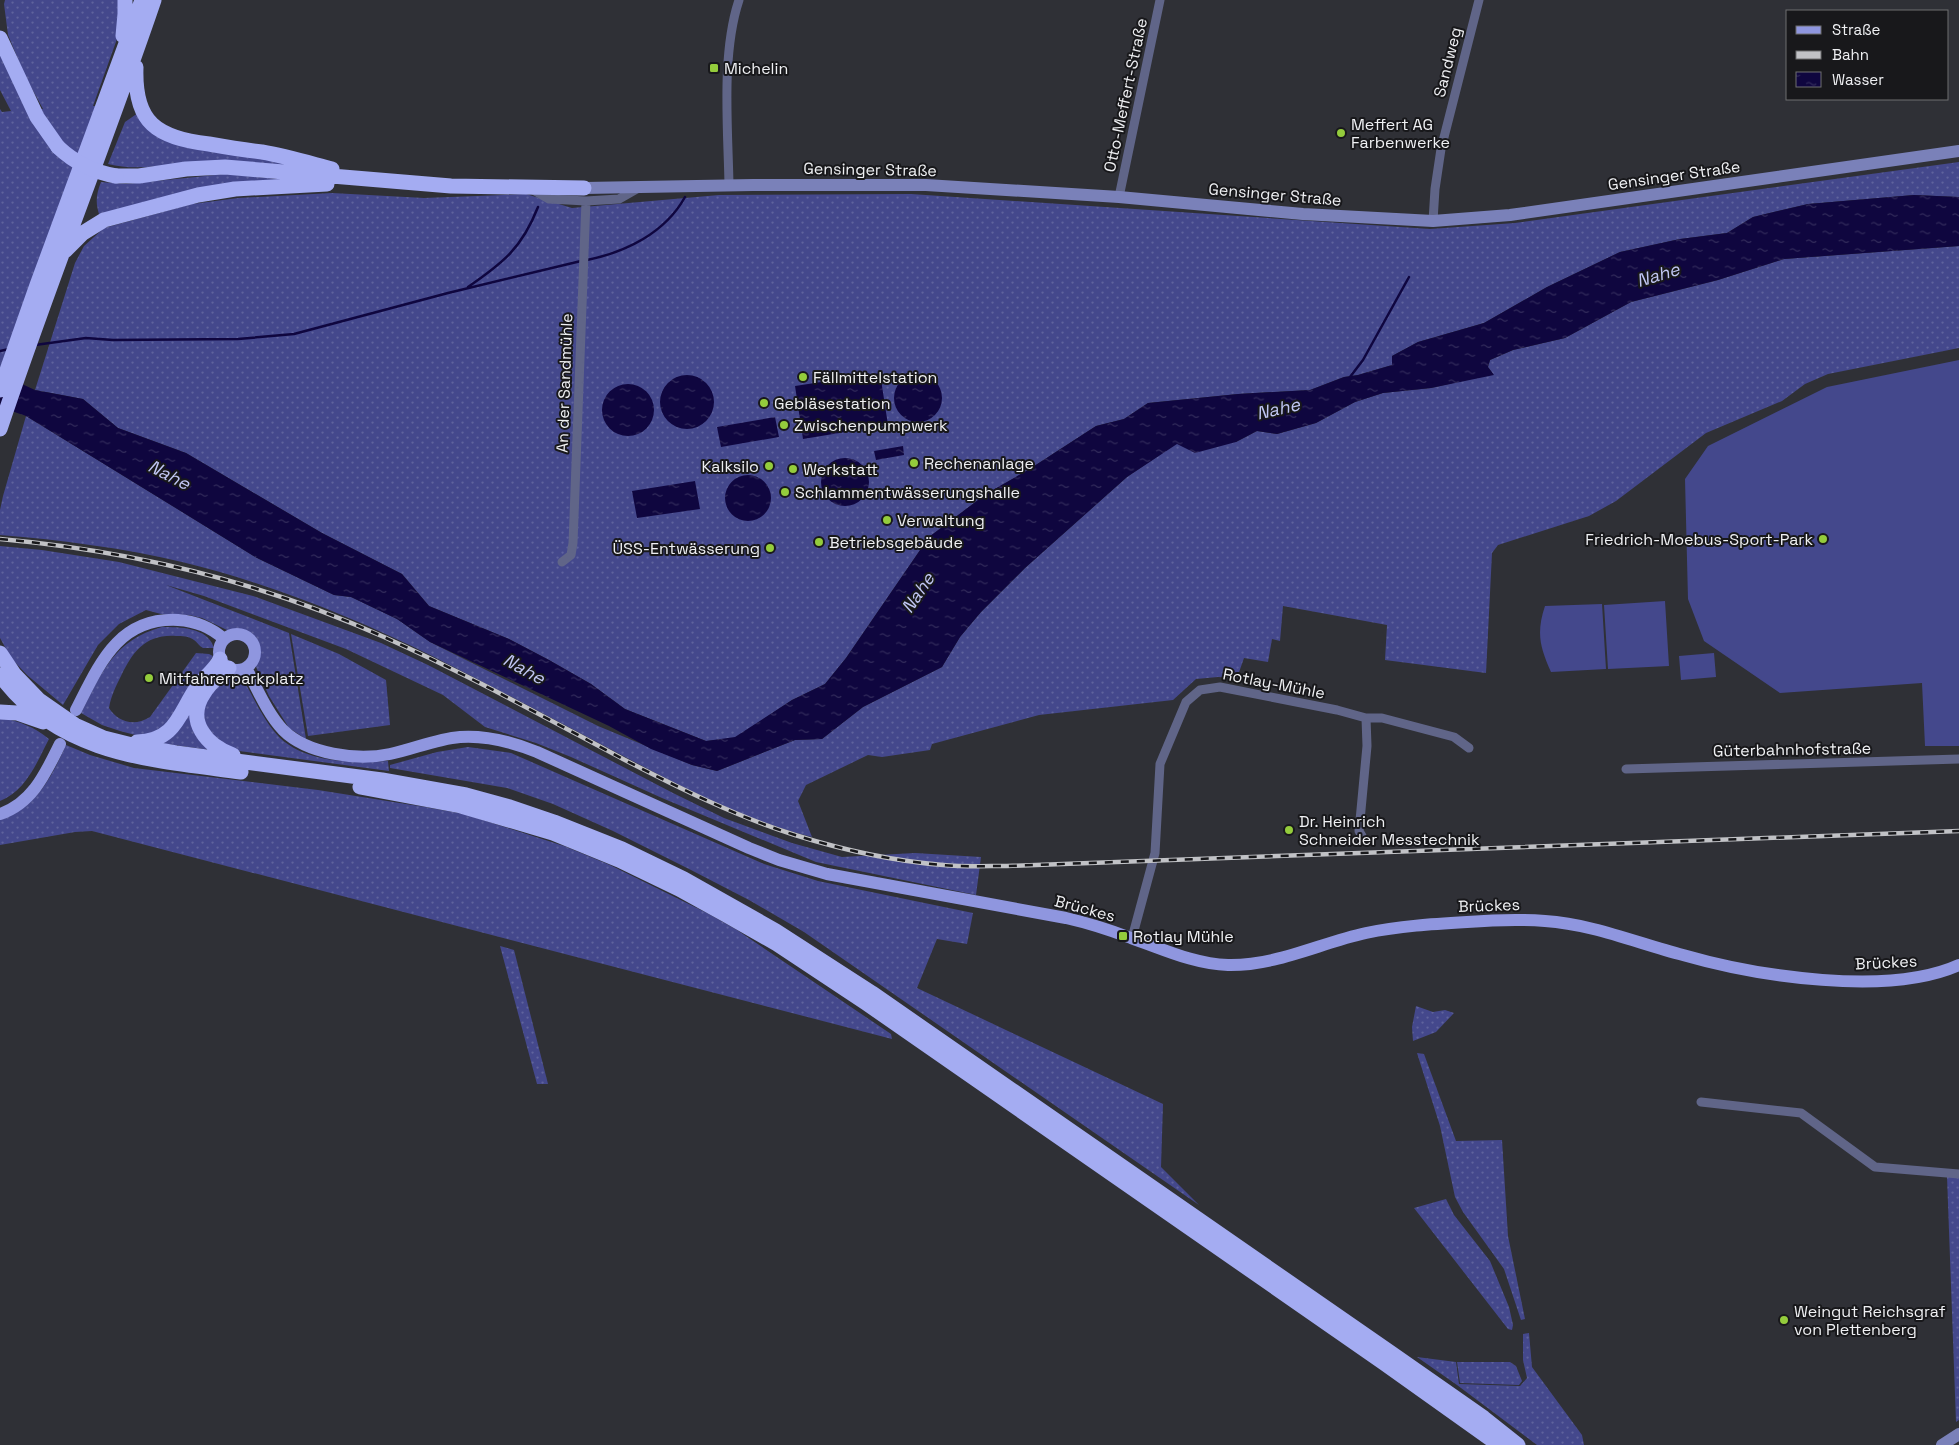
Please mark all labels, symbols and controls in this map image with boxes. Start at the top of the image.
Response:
legend [1786,10,1949,100]
street label: Otto-Meffert-Straße [1099,16,1152,174]
text: Straße [1832,20,1881,39]
street label: Sandweg [1429,25,1466,99]
text: Bahn [1832,45,1869,64]
place label: Michelin [724,58,788,79]
marker: Michelin [708,62,720,74]
text: Wasser [1832,70,1884,89]
place label: Meffert AG Farbenwerke [1351,114,1450,153]
marker: Meffert AG Farbenwerke [1335,127,1347,139]
street label: Gensinger Straße [1606,156,1742,195]
street label: Gensinger Straße [803,158,937,181]
street label: Gensinger Straße [1208,178,1342,211]
water label: Nahe [1633,257,1684,292]
street label: An der Sandmühle [552,313,577,453]
place label: Fällmittelstation [813,367,937,388]
marker: Fällmittelstation [797,371,809,383]
water label: Nahe [1254,392,1303,425]
place label: Gebläsestation [774,393,891,414]
marker: Gebläsestation [758,397,770,409]
place label: Zwischenpumpwerk [794,415,948,436]
marker: Zwischenpumpwerk [778,419,790,431]
place label: Rechenanlage [924,453,1034,474]
water label: Nahe [144,454,195,495]
place label: Kalksilo [702,456,759,477]
marker: Rechenanlage [908,457,920,469]
place label: Werkstatt [803,459,878,480]
marker: Kalksilo [763,460,775,472]
marker: Werkstatt [787,463,799,475]
place label: Schlammentwässerungshalle [795,482,1020,503]
marker: Schlammentwässerungshalle [779,486,791,498]
place label: Verwaltung [897,510,985,531]
marker: Verwaltung [881,514,893,526]
place label: Friedrich-Moebus-Sport-Park [1585,529,1813,550]
place label: Betriebsgebäude [829,532,963,553]
marker: Friedrich-Moebus-Sport-Park [1817,533,1829,545]
marker: Betriebsgebäude [813,536,825,548]
place label: ÜSS-Entwässerung [612,538,760,559]
marker: ÜSS-Entwässerung [764,542,776,554]
water label: Nahe [896,567,940,617]
water label: Nahe [499,648,550,690]
street label: Rotlay-Mühle [1221,663,1327,704]
place label: Mitfahrerparkplatz [159,668,304,689]
marker: Mitfahrerparkplatz [143,672,155,684]
street label: Güterbahnhofstraße [1713,738,1871,761]
place label: Dr. Heinrich Schneider Messtechnik [1299,811,1480,850]
marker: Dr. Heinrich Schneider Messtechnik [1283,824,1295,836]
street label: Brückes [1052,890,1118,927]
street label: Brückes [1458,894,1520,917]
place label: Rotlay Mühle [1133,926,1234,947]
marker: Rotlay Mühle [1117,930,1129,942]
street label: Brückes [1854,950,1918,975]
place label: Weingut Reichsgraf von Plettenberg [1794,1301,1946,1340]
marker: Weingut Reichsgraf von Plettenberg [1778,1314,1790,1326]

